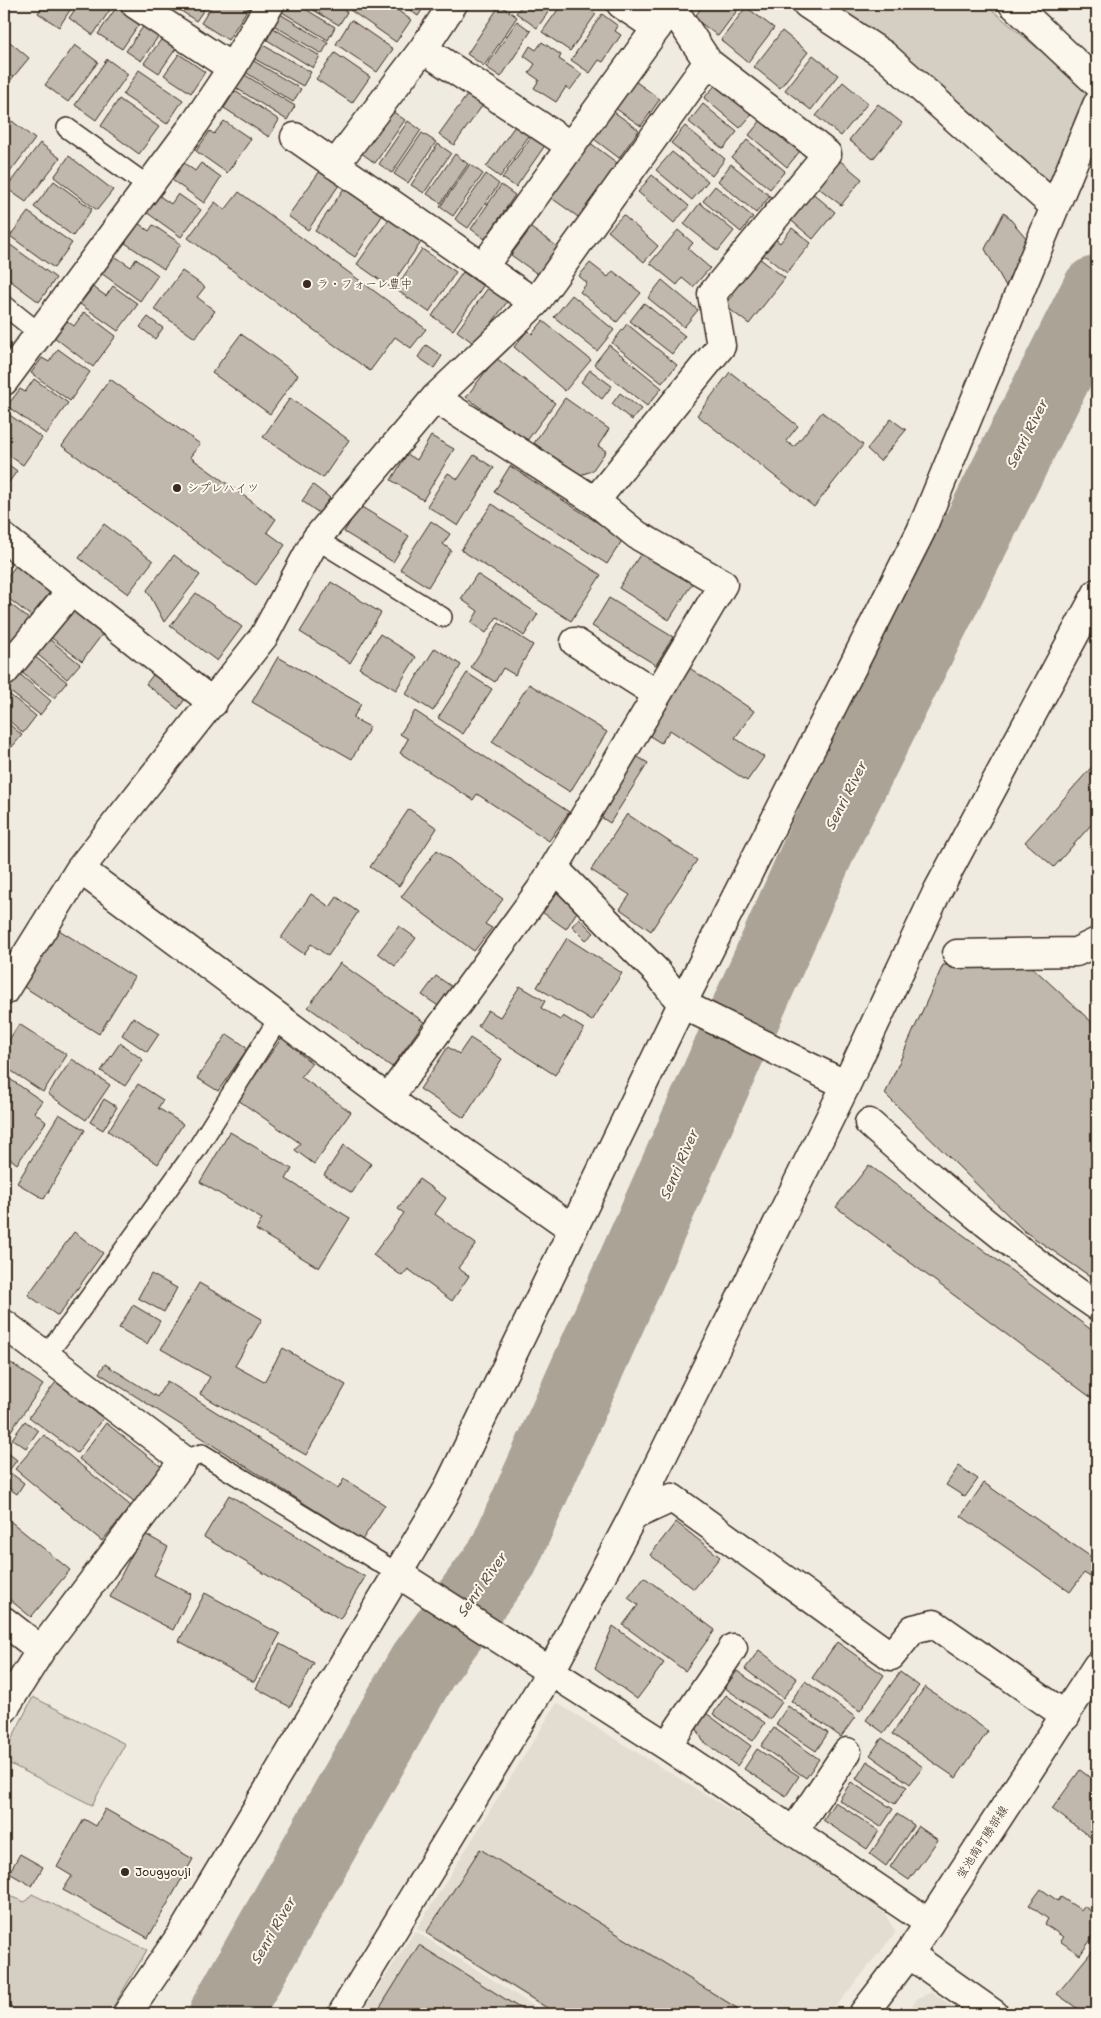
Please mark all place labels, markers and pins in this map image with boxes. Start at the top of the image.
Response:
place label: ラ・フォーレ豊中 [317,276,413,292]
marker: ラ・フォーレ豊中 [301,278,313,290]
place label: シプレハイツ [187,480,259,496]
marker: シプレハイツ [171,482,183,494]
place label: Jougyouji [135,1864,191,1880]
marker: Jougyouji [119,1866,131,1878]

